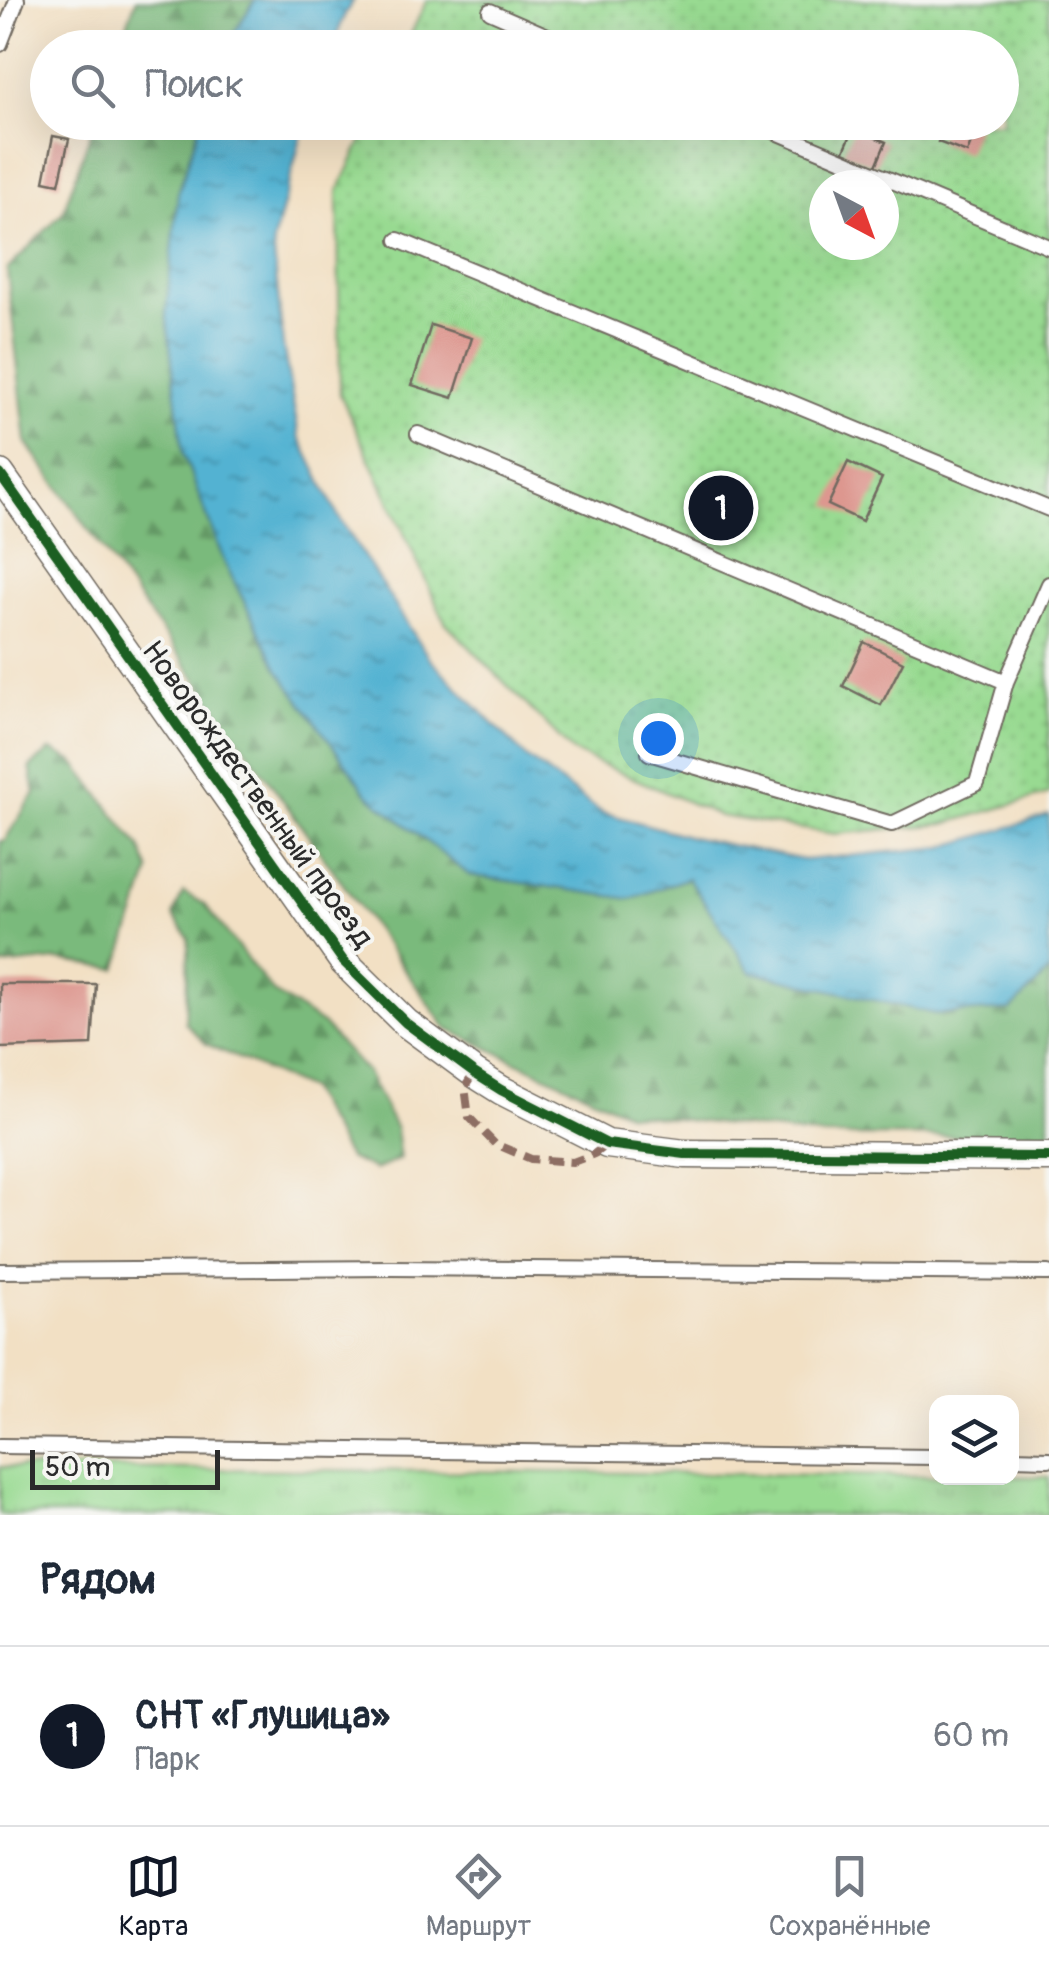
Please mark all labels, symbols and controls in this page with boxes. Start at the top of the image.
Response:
search box [30,30,1019,140]
icon: search [65,58,120,113]
text: Поиск [145,61,244,109]
north arrow [809,170,899,260]
pin: 1 [688,470,754,546]
street label: Новорождественный проезд [134,634,381,955]
your location [633,713,684,764]
map controls [929,1395,1019,1485]
button: layers [929,1395,1019,1485]
scale bar [30,1445,220,1490]
text: 50 m [45,1450,110,1485]
text: Рядом [40,1554,156,1606]
text: СНТ «Глушица» [135,1692,390,1740]
text: 1 [66,1716,79,1756]
text: 60 m [933,1716,1009,1756]
text: Парк [135,1740,201,1780]
tab: Карта [119,1849,188,1944]
tab: Маршрут [426,1849,531,1944]
tab: Сохранённые [769,1849,930,1944]

